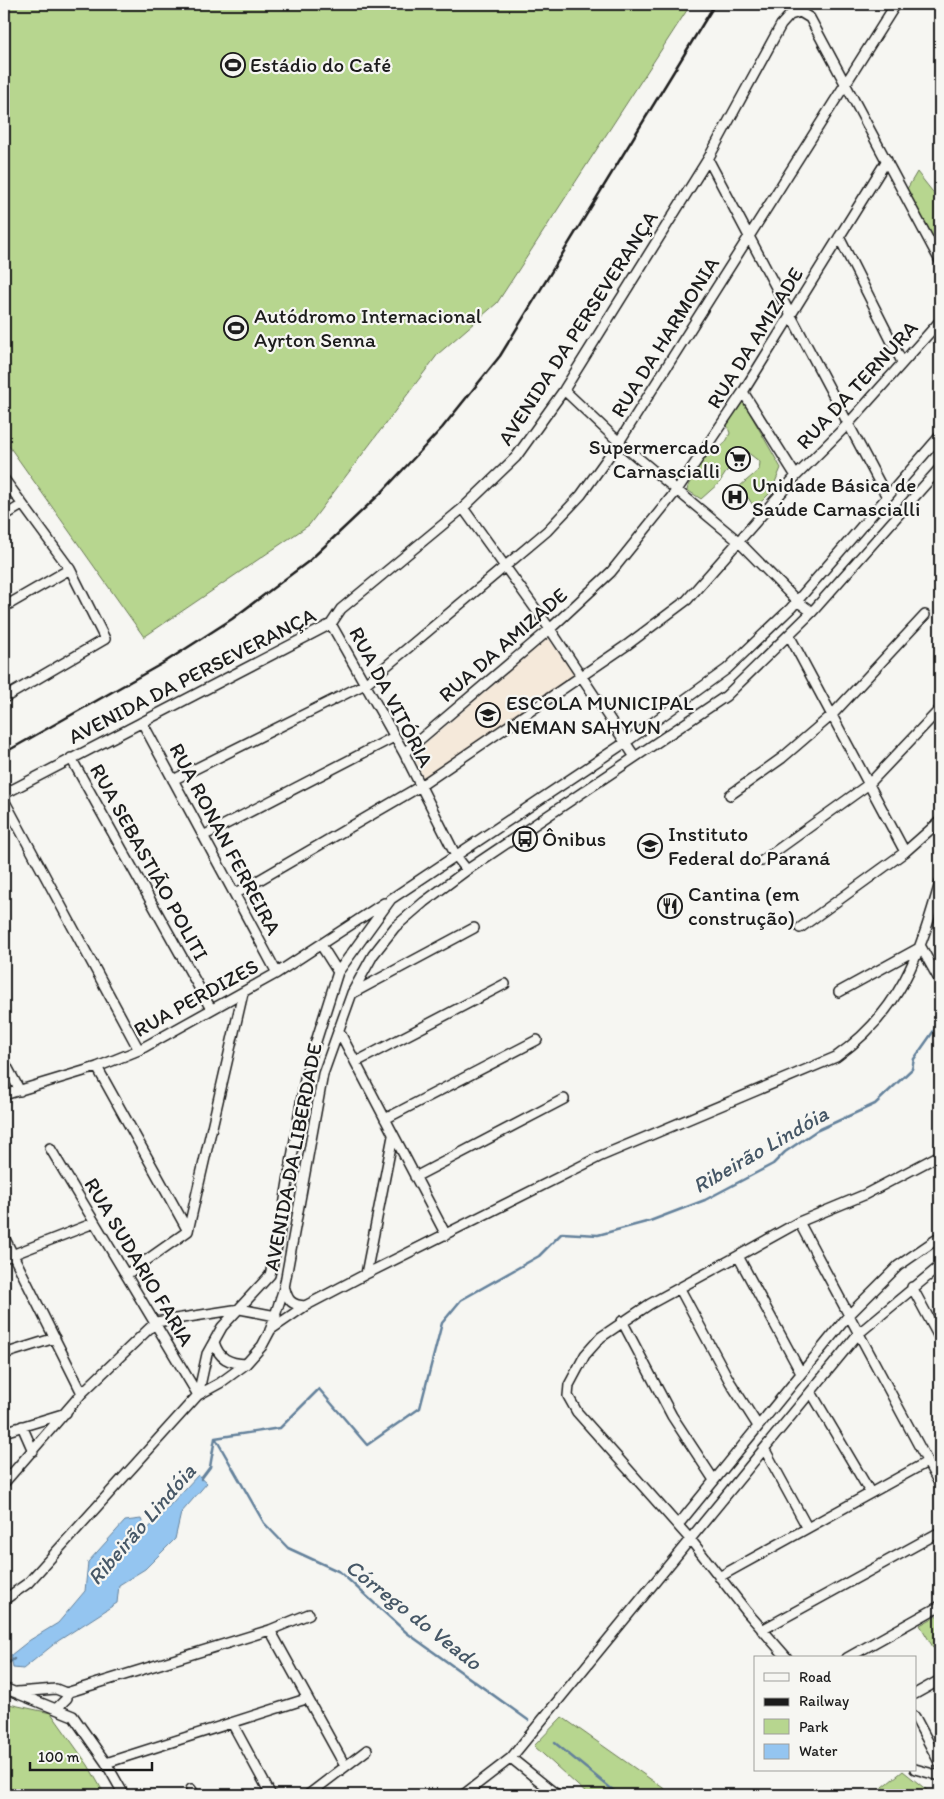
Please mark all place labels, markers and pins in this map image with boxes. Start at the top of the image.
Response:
sports icon: Estádio do Café [220,52,246,78]
place label: Estádio do Café [250,52,391,77]
place label: Autódromo Internacional Ayrton Senna [254,303,482,352]
sports icon: Autódromo Internacional Ayrton Senna [223,315,249,341]
place label: Supermercado Carnascialli [589,434,720,483]
supermarket icon: Supermercado Carnascialli [725,446,751,472]
place label: Unidade Básica de Saúde Carnascialli [752,472,920,521]
hospital icon: Unidade Básica de Saúde Carnascialli [722,484,748,510]
place label: ESCOLA MUNICIPAL NEMAN SAHYUN [506,690,694,739]
school or university icon: ESCOLA MUNICIPAL NEMAN SAHYUN [475,702,501,728]
place label: Instituto Federal do Paraná [668,821,830,870]
bus stop icon: Ônibus [512,826,538,852]
place label: Ônibus [542,826,606,851]
school or university icon: Instituto Federal do Paraná [637,833,663,859]
place label: Cantina (em construção) [688,881,800,930]
restaurant icon: Cantina (em construção) [657,893,683,919]

